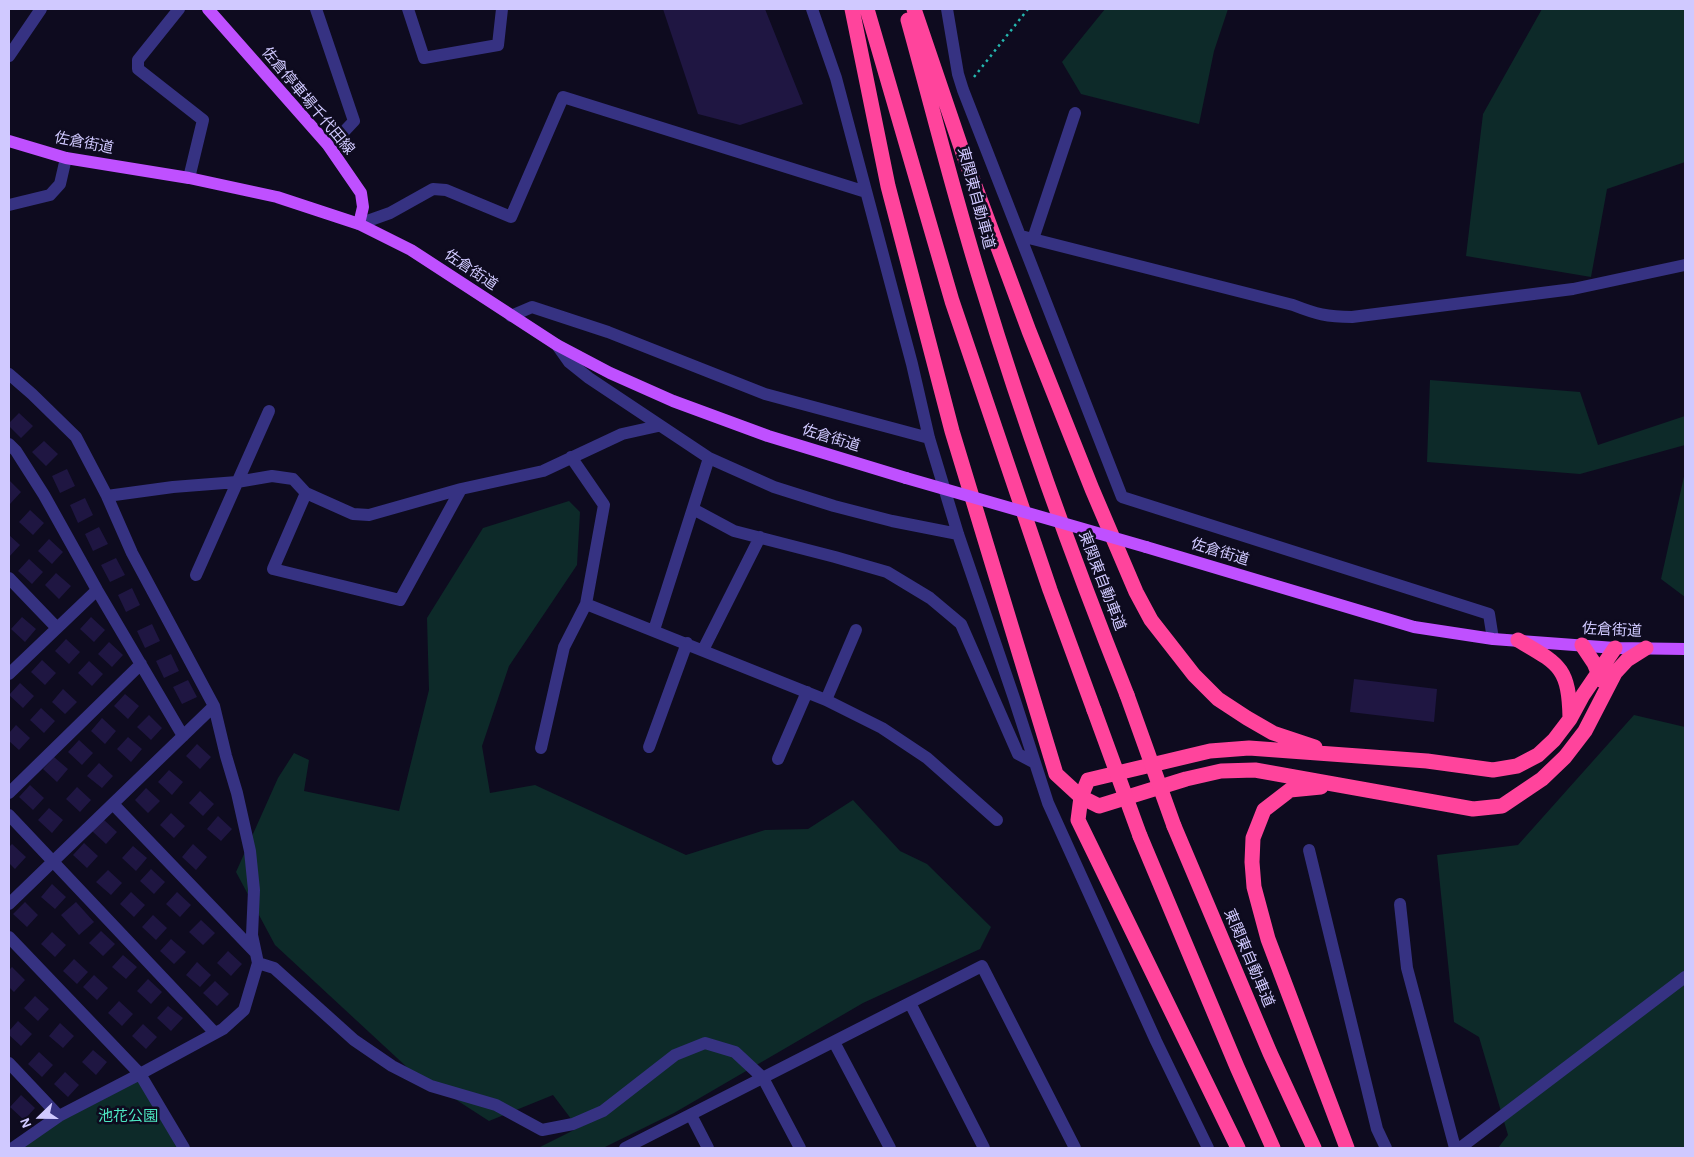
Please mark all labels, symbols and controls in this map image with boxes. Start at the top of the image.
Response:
street label: 佐倉停車場千代田線 [258,44,358,158]
street label: 佐倉街道 [53,128,115,158]
street label: 東関東自動車道 [954,145,998,251]
street label: 佐倉街道 [441,246,501,294]
street label: 佐倉街道 [800,421,862,455]
street label: 東関東自動車道 [1075,529,1129,633]
street label: 佐倉街道 [1189,535,1251,569]
street label: 佐倉街道 [1582,619,1642,641]
street label: 東関東自動車道 [1220,906,1278,1010]
north arrow [15,1092,65,1142]
park label: 池花公園 [98,1107,158,1125]
text: N [18,1115,34,1130]

